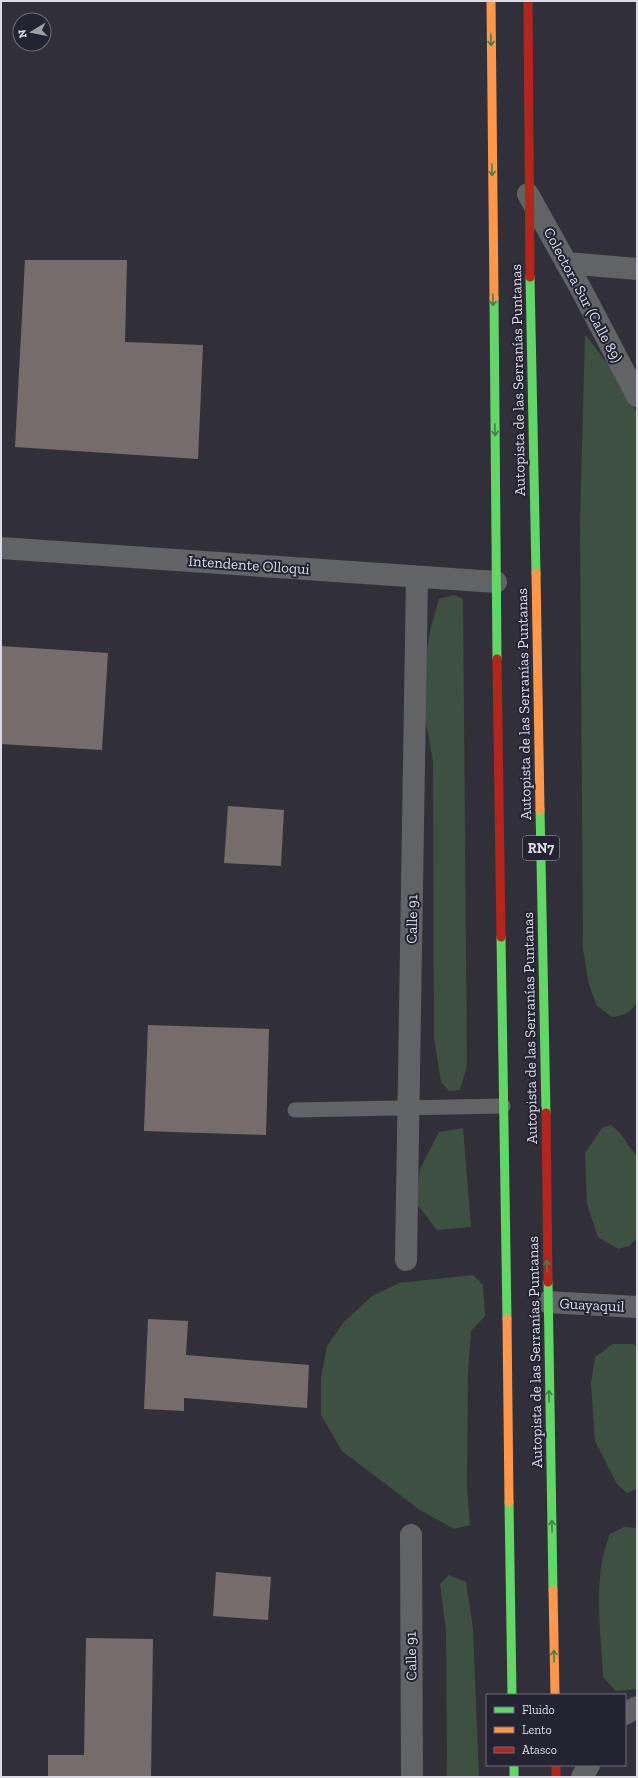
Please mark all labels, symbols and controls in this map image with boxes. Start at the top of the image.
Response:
north arrow [12,12,52,52]
text: N [15,28,30,39]
one-way arrow [487,33,495,46]
one-way arrow [488,163,496,176]
street label: Colectora Sur (Calle 89) [540,225,626,365]
street label: Autopista de las Serranías Puntanas [507,264,529,496]
one-way arrow [489,293,497,306]
one-way arrow [491,423,499,436]
street label: Intendente Olloqui [188,552,310,578]
street label: Autopista de las Serranías Puntanas [513,588,535,820]
road number: RN7 [523,836,559,860]
street label: Calle 91 [403,894,421,944]
street label: Autopista de las Serranías Puntanas [519,912,541,1144]
street label: Autopista de las Serranías Puntanas [524,1236,546,1468]
one-way arrow [543,1260,551,1273]
street label: Guayaquil [559,1294,625,1316]
one-way arrow [545,1390,553,1403]
one-way arrow [548,1520,555,1533]
street label: Calle 91 [402,1631,420,1681]
one-way arrow [550,1650,558,1663]
legend [486,1694,626,1766]
text: Fluido [522,1703,555,1717]
text: Lento [522,1723,552,1737]
text: Atasco [522,1743,557,1757]

